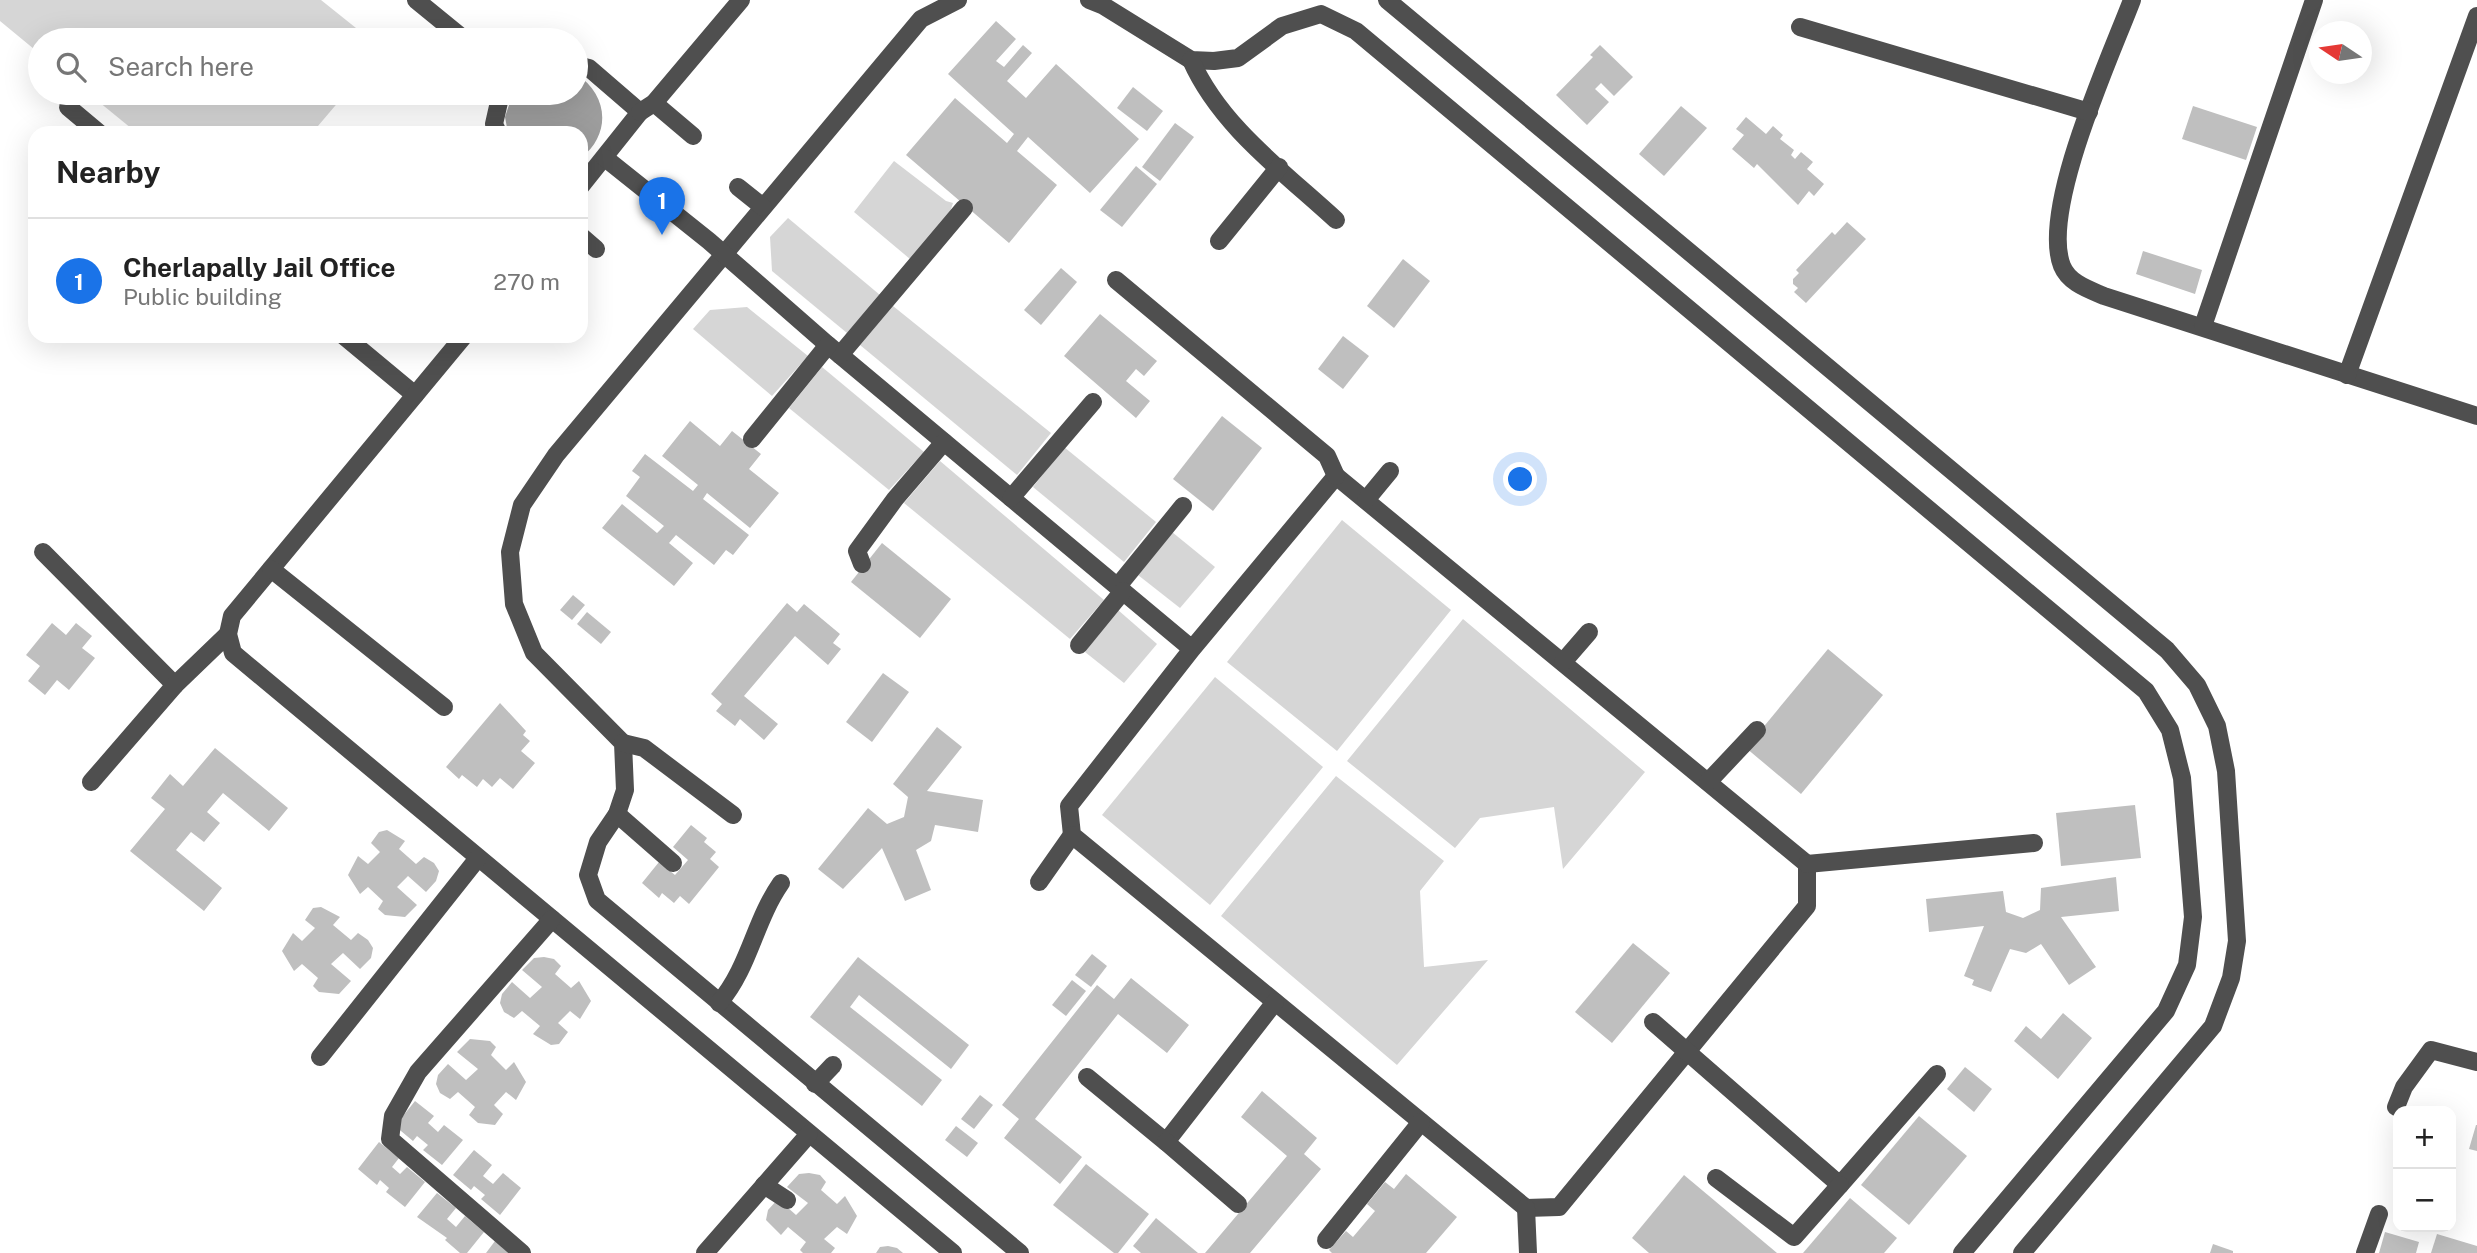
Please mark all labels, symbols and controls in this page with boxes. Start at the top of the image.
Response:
north arrow [2309,21,2372,84]
search box [28,28,588,105]
icon: search [52,48,90,86]
text: Search here [108,51,254,82]
text: Nearby [56,154,160,190]
pin: 1 [639,177,685,235]
text: Cherlapally Jail Office [123,252,396,283]
text: 1 [74,268,84,295]
text: 270 m [493,268,560,295]
text: Public building [123,283,282,310]
your location [1503,462,1537,496]
map controls [2393,1106,2456,1232]
button: + [2393,1106,2456,1169]
button: − [2393,1169,2456,1232]

